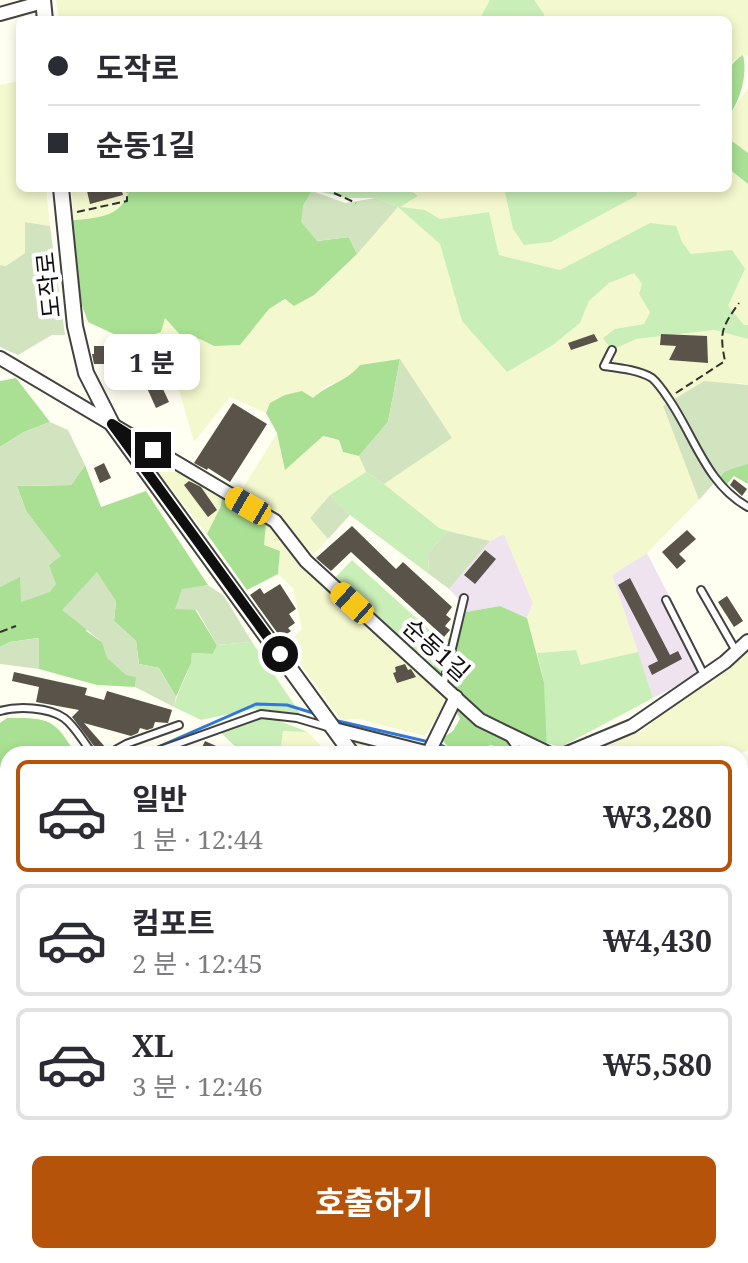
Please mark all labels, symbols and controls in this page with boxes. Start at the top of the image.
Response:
text: 도작로 [96,47,179,88]
text: 순동1길 [96,124,196,165]
street label: 도작로 [28,250,67,320]
callout: 1 분 [105,334,201,390]
text: 1 분 [129,344,175,380]
route end [135,432,171,468]
car [221,484,275,528]
car [326,578,378,628]
street label: 순동1길 [396,610,478,688]
route start [262,636,298,672]
text: 일반 [132,778,187,819]
icon: car [36,780,108,852]
text: ₩3,280 [603,796,712,837]
text: 1 분 · 12:44 [132,821,263,857]
text: 컴포트 [132,902,215,943]
icon: car [36,904,108,976]
text: ₩4,430 [603,920,712,961]
text: 2 분 · 12:45 [132,945,263,981]
text: XL [132,1025,174,1066]
icon: car [36,1028,108,1100]
text: ₩5,580 [603,1044,712,1085]
text: 3 분 · 12:46 [132,1068,263,1104]
button: 호출하기 [32,1156,716,1248]

